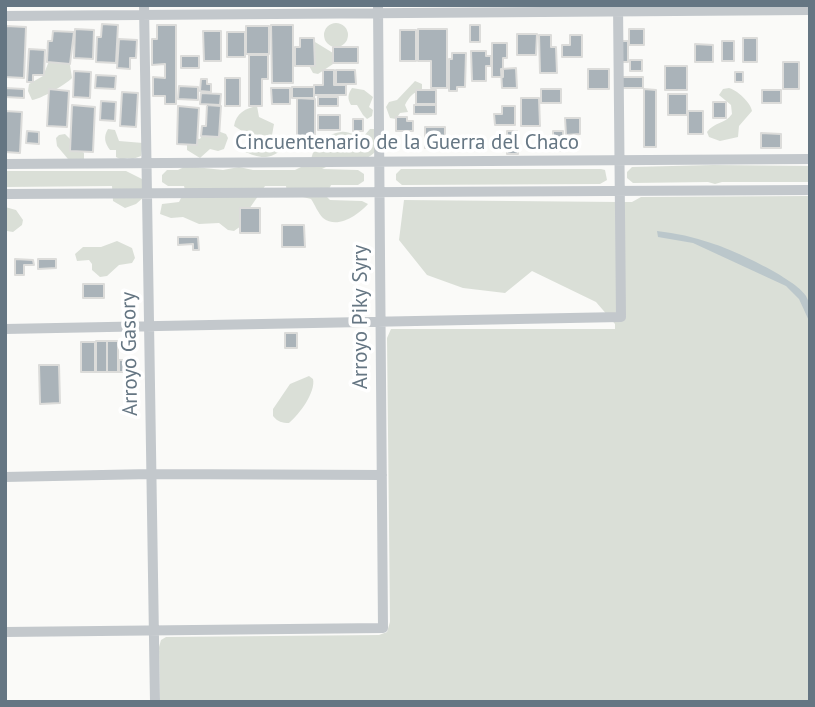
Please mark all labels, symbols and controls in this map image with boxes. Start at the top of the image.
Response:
street label: Cincuentenario de la Guerra del Chaco [235,130,579,156]
street label: Arroyo Piky Syry [348,245,374,389]
street label: Arroyo Gasory [116,292,144,416]

